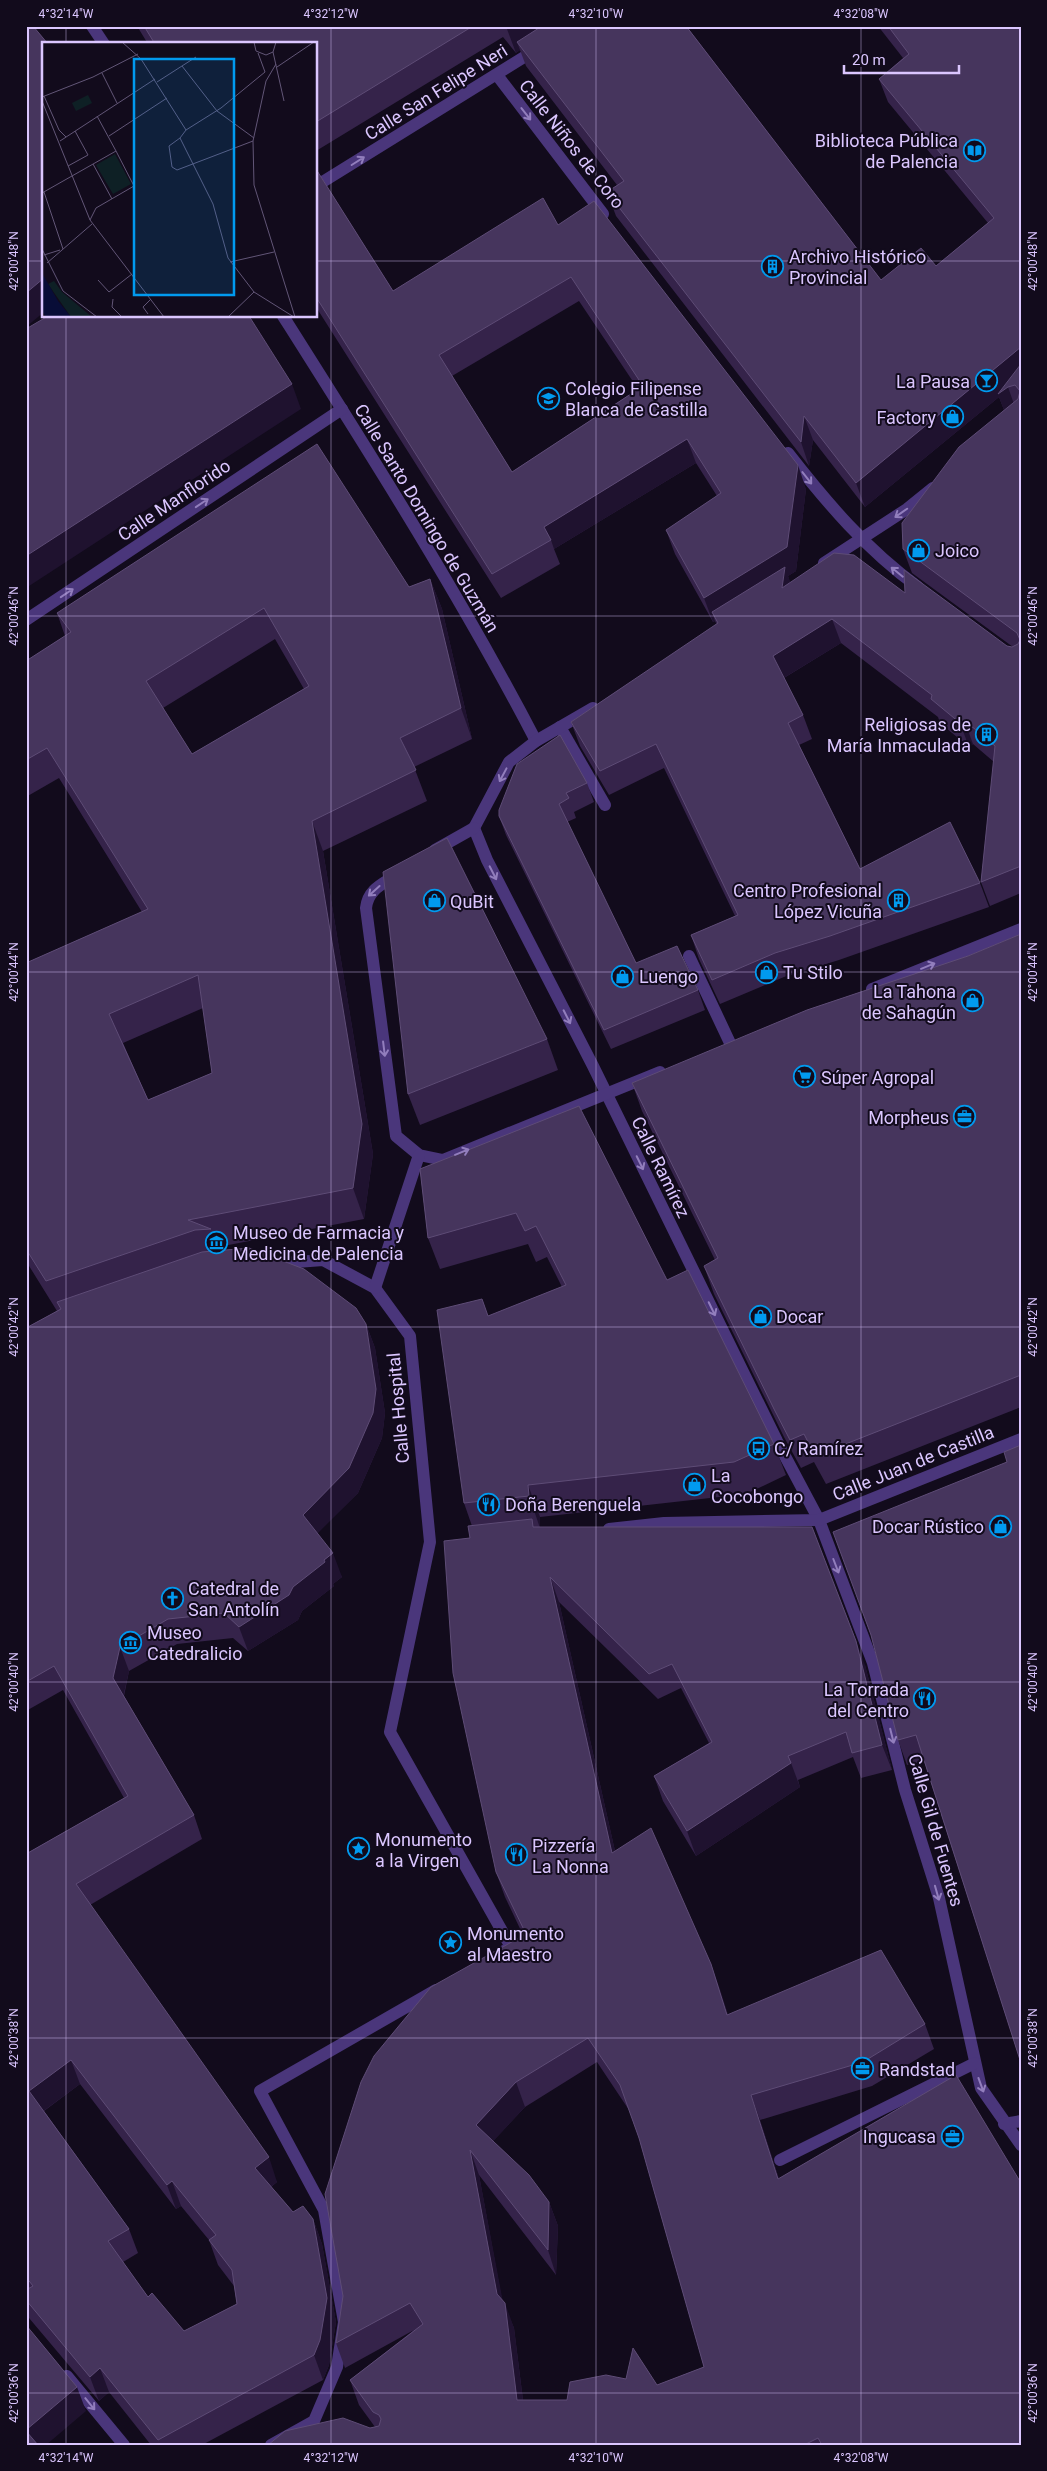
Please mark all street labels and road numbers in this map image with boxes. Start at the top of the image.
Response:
street label: Calle San Felipe Neri [361,40,511,144]
street label: Calle Niños de Coro [515,75,629,213]
street label: Calle Santo Domingo de Guzmán [350,400,504,636]
street label: Calle Manflorido [114,455,234,545]
street label: Calle Ramírez [627,1113,695,1221]
street label: Calle Hospital [383,1352,413,1464]
street label: Calle Juan de Castilla [829,1421,997,1505]
street label: Calle Gil de Fuentes [904,1751,968,1909]

